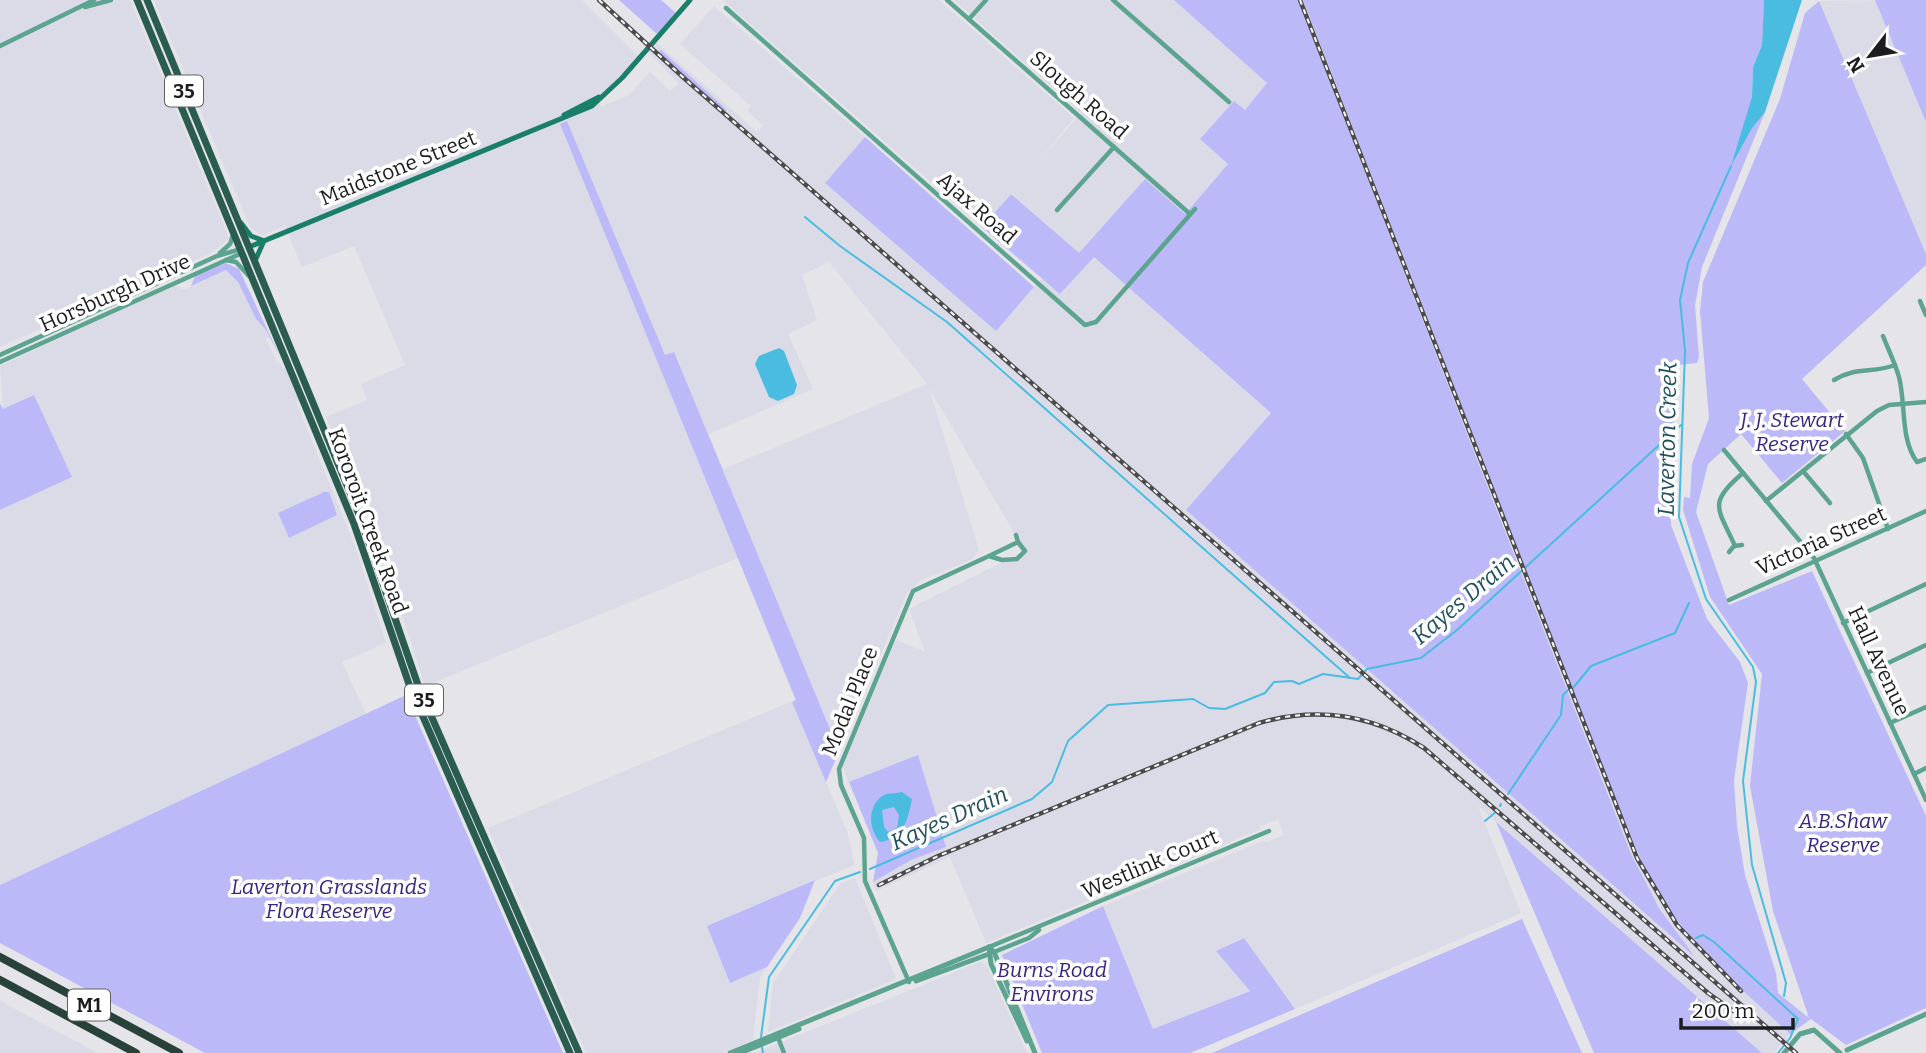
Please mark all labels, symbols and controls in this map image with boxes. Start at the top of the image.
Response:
north arrow [1835,21,1905,91]
street label: Slough Road [1024,45,1134,145]
text: N [1842,52,1869,77]
road number: 35 [165,76,203,106]
street label: Maidstone Street [316,125,480,211]
street label: Ajax Road [932,166,1022,250]
street label: Horsburgh Drive [36,248,194,338]
water label: Laverton Creek [1652,361,1682,516]
park label: J. J. Stewart Reserve [1738,407,1844,457]
street label: Kororoit Creek Road [322,424,414,618]
street label: Victoria Street [1752,501,1890,581]
water label: Kayes Drain [1406,548,1520,650]
street label: Hall Avenue [1842,602,1916,720]
street label: Modal Place [816,642,884,760]
road number: 35 [405,684,443,716]
water label: Kayes Drain [886,780,1012,856]
park label: A.B.Shaw Reserve [1798,808,1889,858]
street label: Westlink Court [1078,823,1222,904]
park label: Laverton Grasslands Flora Reserve [231,874,427,924]
park label: Burns Road Environs [997,957,1107,1007]
scale bar [1681,986,1793,1030]
road number: M1 [68,990,110,1021]
text: 200 m [1692,998,1755,1024]

